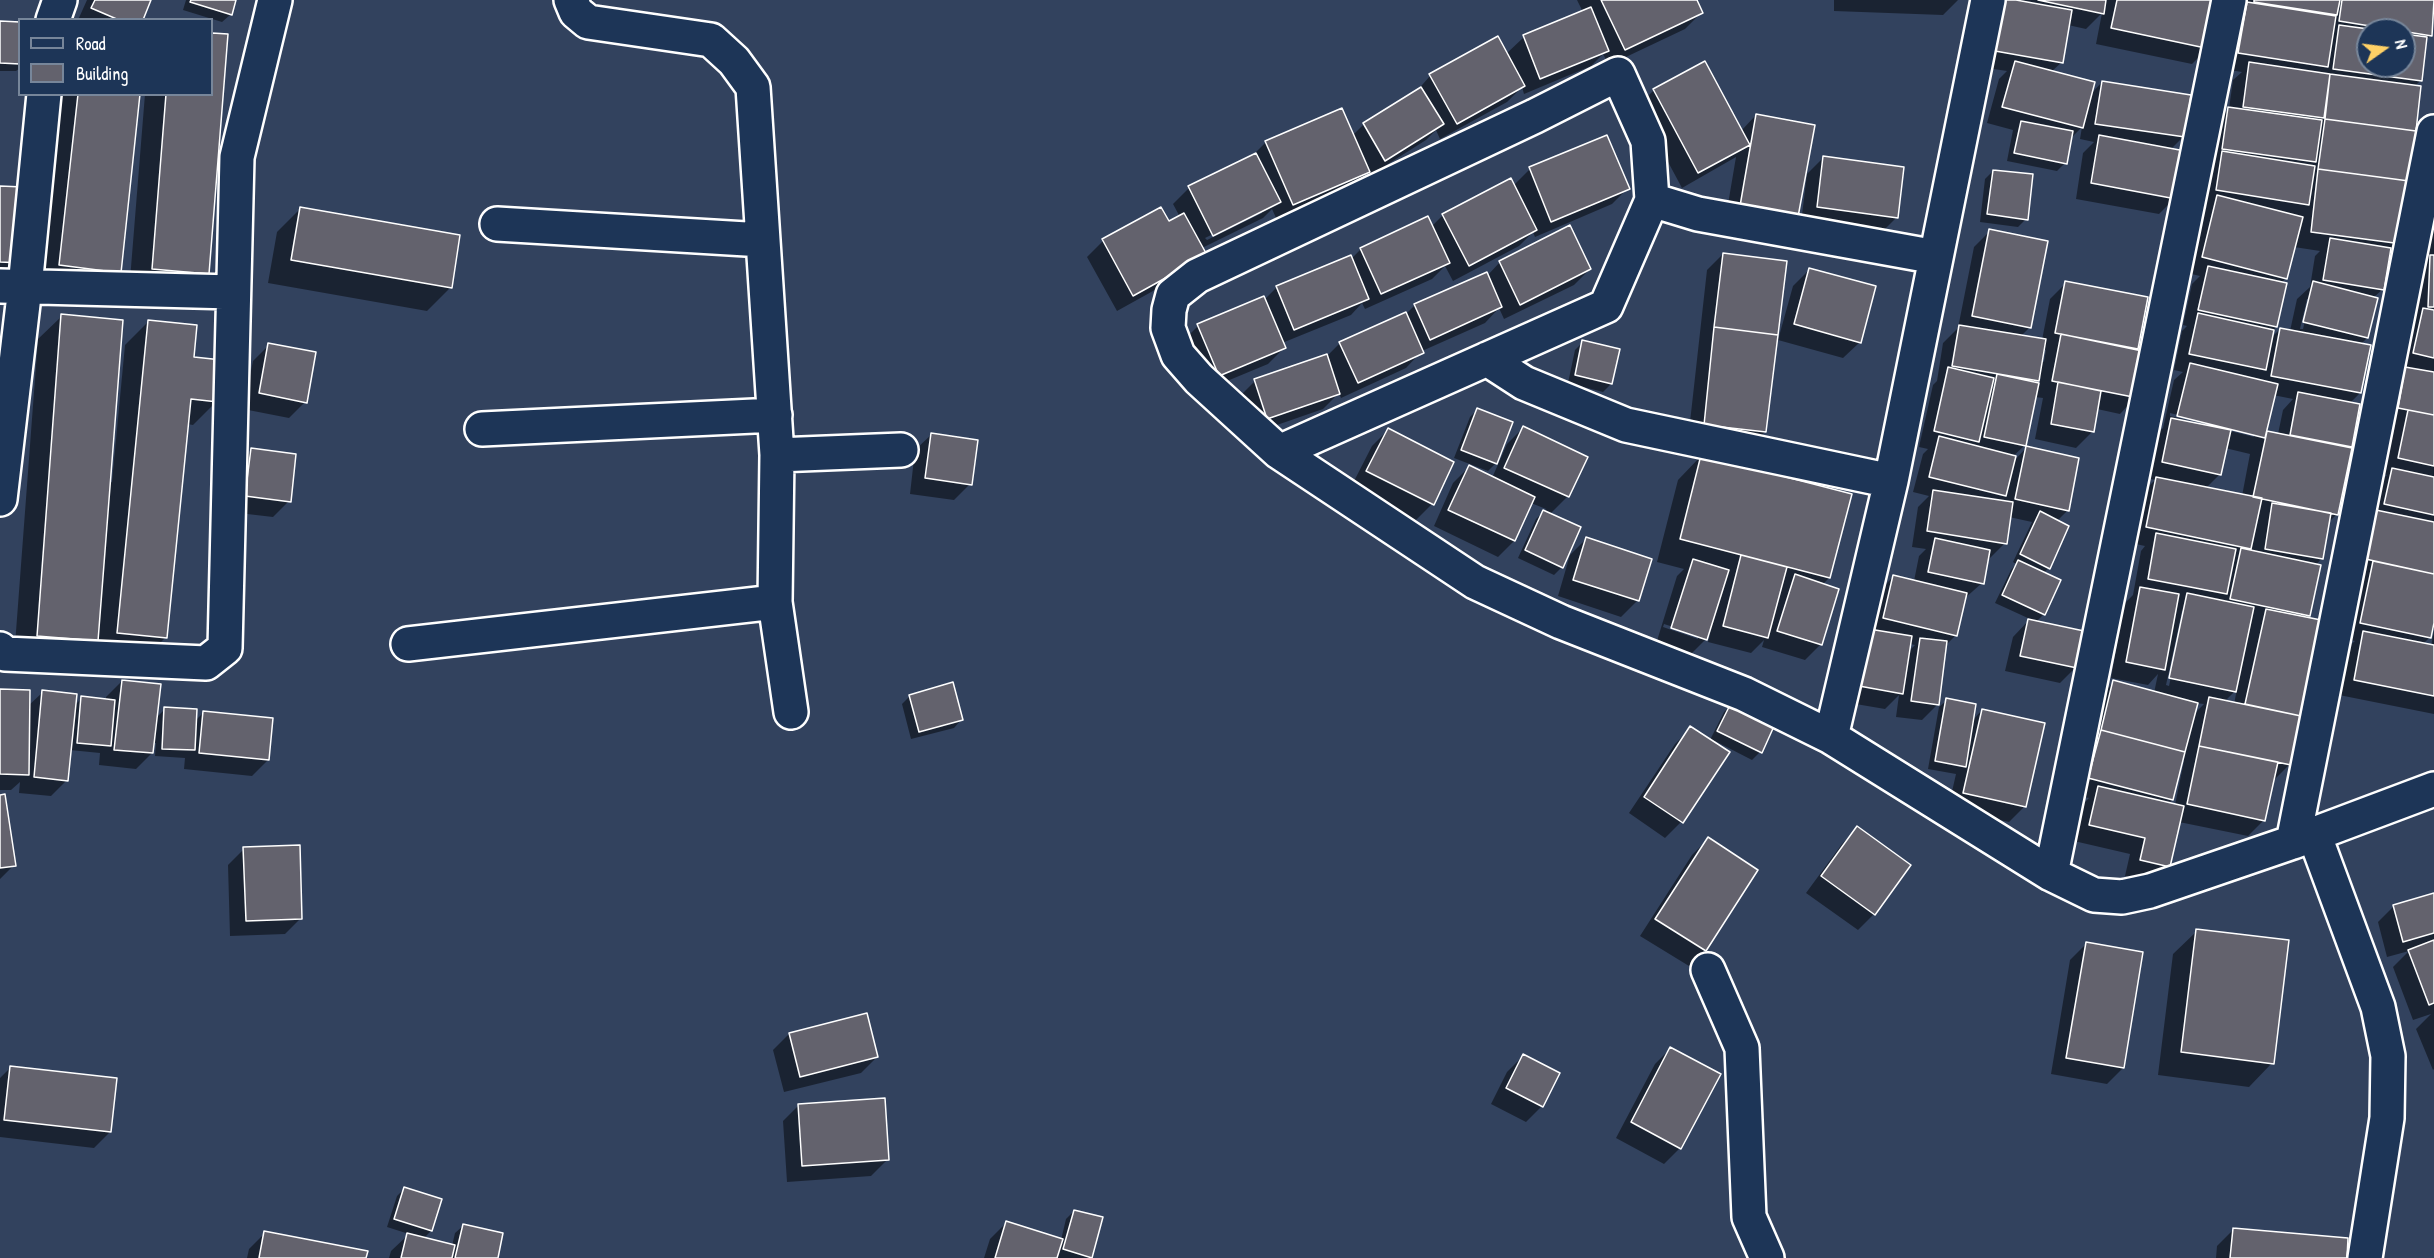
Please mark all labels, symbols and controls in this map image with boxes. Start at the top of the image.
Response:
legend [18,18,213,96]
north arrow [2356,18,2416,78]
text: Road [76,31,106,56]
text: N [2390,37,2413,51]
text: Building [76,61,128,86]

